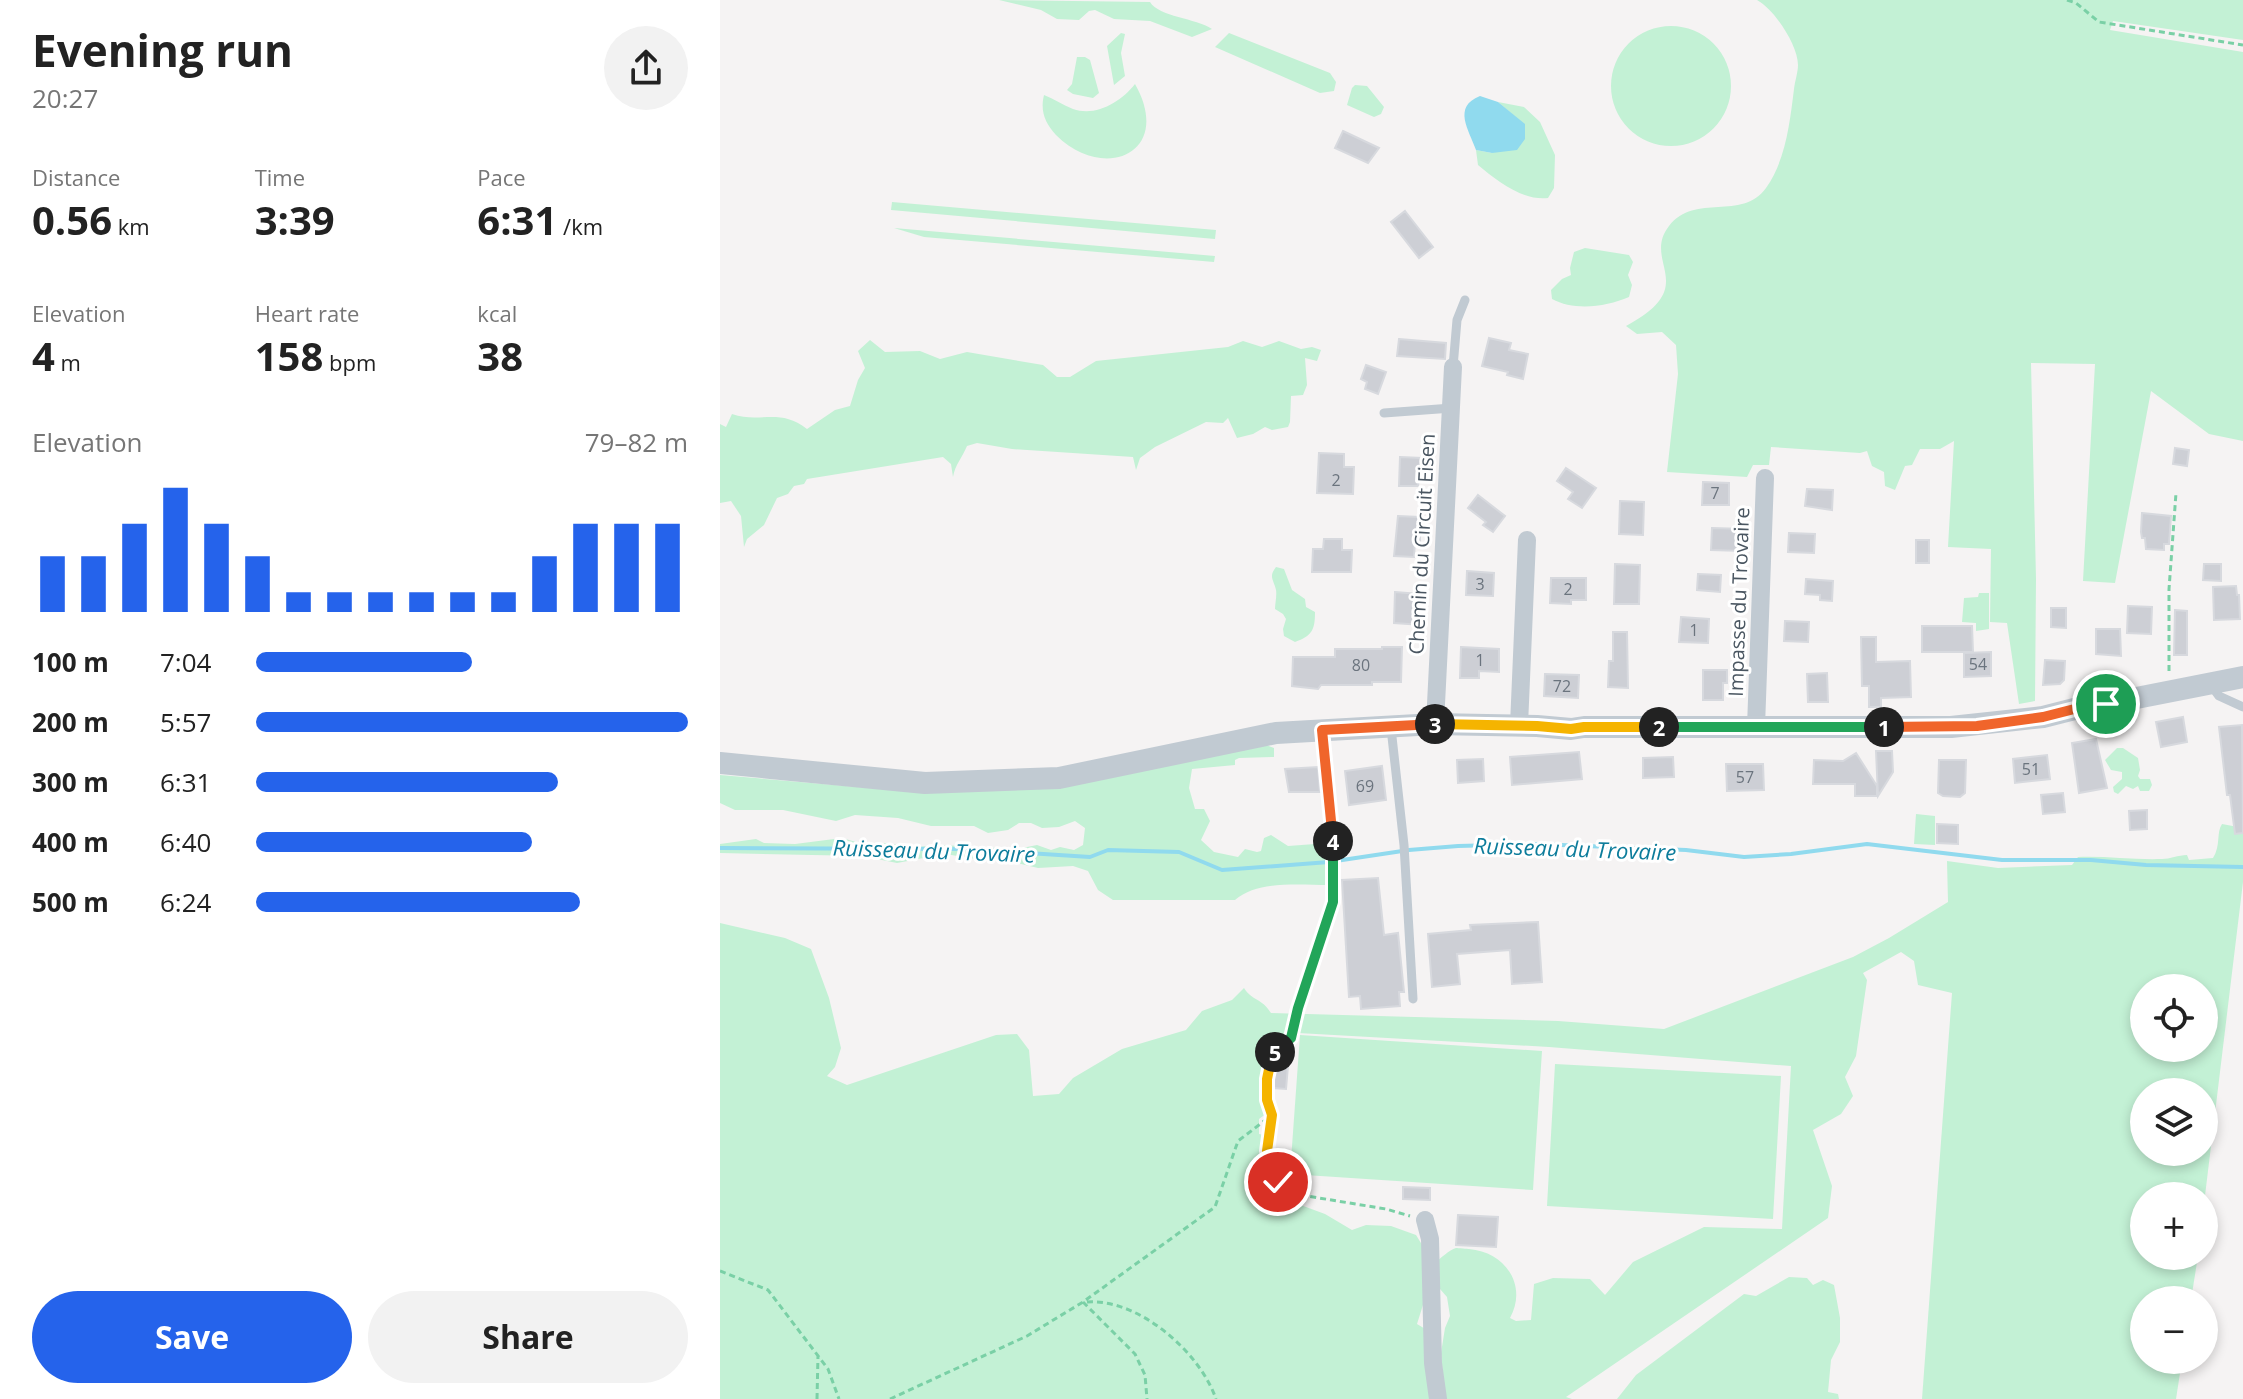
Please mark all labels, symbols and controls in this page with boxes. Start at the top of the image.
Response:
text: Evening run [32,20,293,80]
button: share [604,26,688,110]
text: 20:27 [32,80,98,116]
text: Distance [32,162,120,192]
text: Time [255,162,305,192]
text: Pace [477,162,526,192]
text: 0.56 [32,192,112,247]
text: 3:39 [255,192,335,247]
text: 6:31 [477,192,557,247]
text: km [112,211,150,241]
text: /km [557,211,603,241]
text: Elevation [32,298,125,328]
text: Heart rate [255,298,359,328]
text: kcal [477,298,517,328]
text: 4 [32,328,55,383]
text: 158 [255,328,323,383]
text: 38 [477,328,523,383]
text: m [55,347,81,377]
text: bpm [323,347,376,377]
text: Elevation [32,424,142,460]
text: 79–82 m [585,424,688,460]
street label: Chemin du Circuit Eisen [1402,433,1441,655]
house number: 2 [1331,469,1341,491]
house number: 7 [1710,482,1720,504]
street label: Impasse du Trovaire [1722,507,1755,697]
house number: 3 [1475,573,1485,595]
house number: 2 [1563,578,1573,600]
house number: 1 [1689,619,1699,641]
text: 100 m [32,644,109,680]
text: 7:04 [160,644,211,680]
house number: 1 [1475,649,1485,671]
house number: 54 [1969,653,1987,675]
house number: 80 [1352,654,1370,676]
pin [2072,670,2140,738]
house number: 72 [1553,675,1571,697]
icon: arrive [2084,682,2128,726]
text: 200 m [32,704,109,740]
text: 5:57 [160,704,211,740]
pin: 3 [1415,704,1455,744]
pin: 2 [1639,707,1679,747]
pin: 1 [1864,707,1904,747]
text: 3 [1429,709,1441,739]
text: 2 [1653,712,1665,742]
text: 1 [1878,712,1890,742]
house number: 51 [2022,758,2040,780]
text: 300 m [32,764,109,800]
text: 6:31 [160,764,211,800]
house number: 57 [1736,766,1754,788]
house number: 69 [1356,775,1374,797]
pin: 4 [1313,821,1353,861]
text: 400 m [32,824,109,860]
text: 6:40 [160,824,211,860]
text: 4 [1327,826,1339,856]
water label: Ruisseau du Trovaire [1473,829,1677,867]
water label: Ruisseau du Trovaire [832,831,1036,869]
text: 500 m [32,884,109,920]
text: 6:24 [160,884,211,920]
map controls [2130,974,2218,1374]
button: locate [2130,974,2218,1062]
pin: 5 [1255,1032,1295,1072]
text: 5 [1269,1037,1281,1067]
button: layers [2130,1078,2218,1166]
pin [1244,1148,1312,1216]
icon: check [1256,1160,1300,1204]
button: + [2130,1182,2218,1270]
button: − [2130,1286,2218,1374]
button: Save [32,1291,352,1383]
button: Share [368,1291,688,1383]

